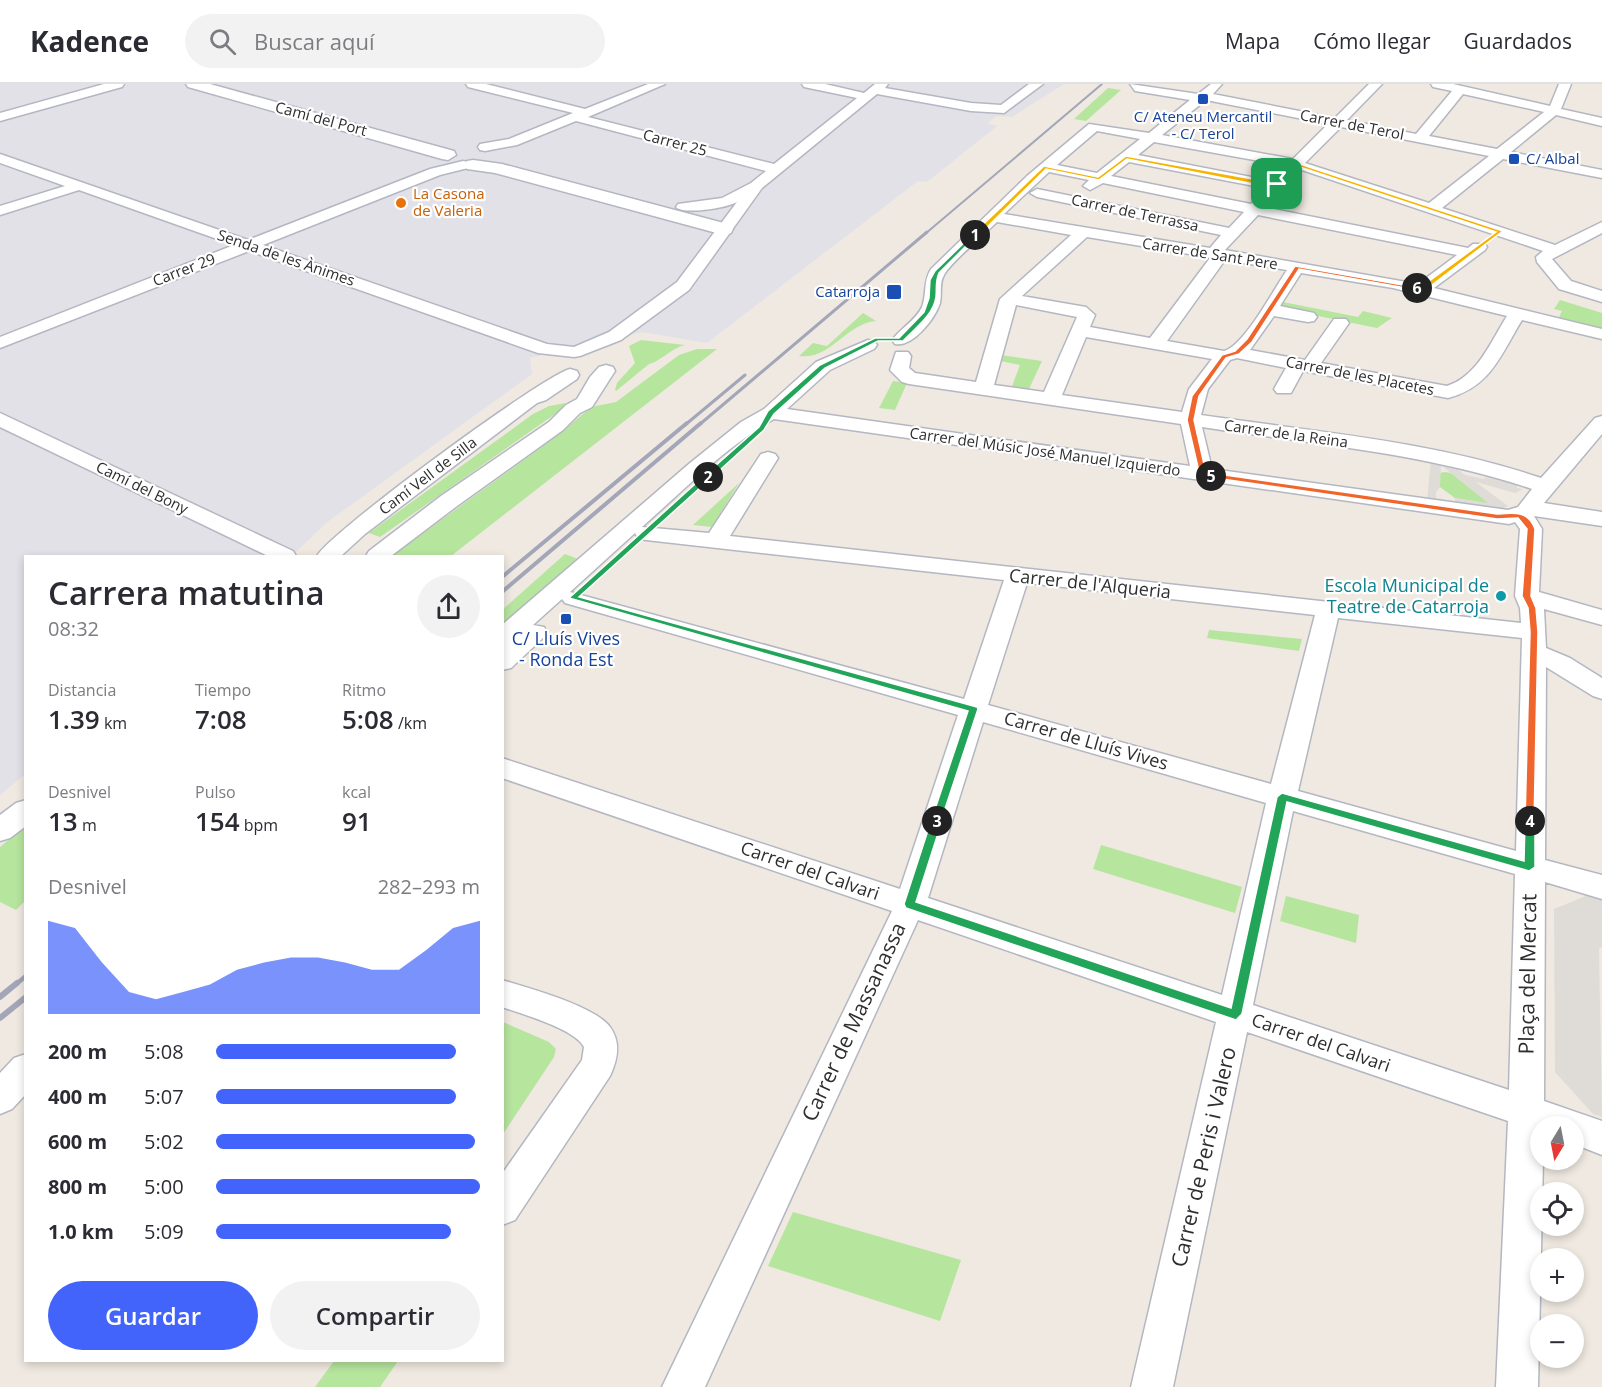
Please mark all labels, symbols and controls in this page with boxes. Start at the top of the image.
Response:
search box [185,14,605,68]
text: Kadence [30,22,149,60]
icon: search [206,25,239,58]
text: Buscar aquí [254,26,375,56]
text: Mapa [1225,27,1280,55]
text: Cómo llegar [1313,27,1431,55]
text: Guardados [1464,27,1572,55]
marker: C/ Ateneu Mercantil - C/ Terol [1196,92,1210,106]
street label: Camí del Port [273,96,369,140]
street label: Carrer de Terol [1298,104,1406,144]
place label: C/ Ateneu Mercantil - C/ Terol [1134,106,1272,143]
street label: Carrer 25 [641,124,710,160]
place label: C/ Albal [1526,148,1579,168]
marker: C/ Albal [1507,152,1521,166]
pin [1251,158,1302,209]
icon: arrive [1260,167,1293,200]
place label: La Casona de Valeria [413,183,485,220]
street label: Carrer de Terrassa [1070,189,1201,235]
marker: La Casona de Valeria [394,196,408,210]
pin: 1 [960,220,990,250]
street label: Senda de les Ànimes [215,224,358,290]
text: 1 [970,224,980,246]
street label: Carrer de Sant Pere [1141,232,1279,274]
street label: Carrer 29 [149,248,218,290]
pin: 6 [1402,273,1432,303]
text: 6 [1412,277,1422,299]
place label: Catarroja [815,281,880,301]
marker: Catarroja [885,283,903,301]
street label: Carrer de les Placetes [1284,351,1436,399]
street label: Carrer de la Reina [1223,414,1349,452]
street label: Carrer del Músic José Manuel Izquierdo [908,422,1182,480]
street label: Camí Vell de Silla [374,432,480,519]
street label: Camí del Bony [93,456,192,518]
pin: 5 [1196,461,1226,491]
pin: 2 [693,462,723,492]
text: 5 [1206,465,1216,487]
text: 2 [703,466,713,488]
street label: Carrer de l'Alqueria [1008,563,1172,603]
text: Carrera matutina [48,570,325,615]
place label: Escola Municipal de Teatre de Catarroja [1324,573,1489,618]
button: share [417,575,480,638]
marker: Escola Municipal de Teatre de Catarroja [1494,589,1508,603]
marker: C/ Lluís Vives - Ronda Est [559,612,573,626]
text: 08:32 [48,615,99,642]
place label: C/ Lluís Vives - Ronda Est [512,626,620,671]
text: Distancia [48,679,116,701]
text: Tiempo [195,679,251,701]
text: Ritmo [342,679,386,701]
text: 1.39 [48,701,100,737]
text: 7:08 [195,701,247,737]
text: 5:08 [342,701,394,737]
street label: Carrer de Lluís Vives [1001,705,1171,775]
text: km [100,712,127,734]
text: /km [394,712,427,734]
text: Desnivel [48,781,111,803]
text: Pulso [195,781,236,803]
text: kcal [342,781,371,803]
text: 13 [48,803,78,839]
text: 154 [195,803,240,839]
text: 91 [342,803,372,839]
pin: 3 [922,806,952,836]
pin: 4 [1515,806,1545,836]
text: 3 [932,810,942,832]
text: 4 [1525,810,1535,832]
text: m [78,814,97,836]
text: bpm [240,814,278,836]
street label: Carrer del Calvari [738,835,883,905]
text: Desnivel [48,873,127,900]
text: 282–293 m [378,873,480,900]
street label: Plaça del Mercat [1512,893,1542,1055]
street label: Carrer de Massanassa [795,918,912,1126]
street label: Carrer del Calvari [1249,1007,1394,1077]
text: 200 m [48,1038,107,1065]
text: 5:08 [144,1038,184,1065]
street label: Carrer de Peris i Valero [1164,1044,1242,1270]
text: 400 m [48,1083,107,1110]
text: 5:07 [144,1083,184,1110]
north arrow [1530,1116,1584,1170]
map controls [1530,1116,1584,1368]
text: 600 m [48,1128,107,1155]
text: 5:02 [144,1128,184,1155]
text: 800 m [48,1173,107,1200]
text: 5:00 [144,1173,184,1200]
button: locate [1530,1182,1584,1236]
text: 1.0 km [48,1218,114,1245]
text: 5:09 [144,1218,184,1245]
button: + [1530,1248,1584,1302]
button: Guardar [48,1281,258,1350]
button: Compartir [270,1281,480,1350]
button: − [1530,1314,1584,1368]

